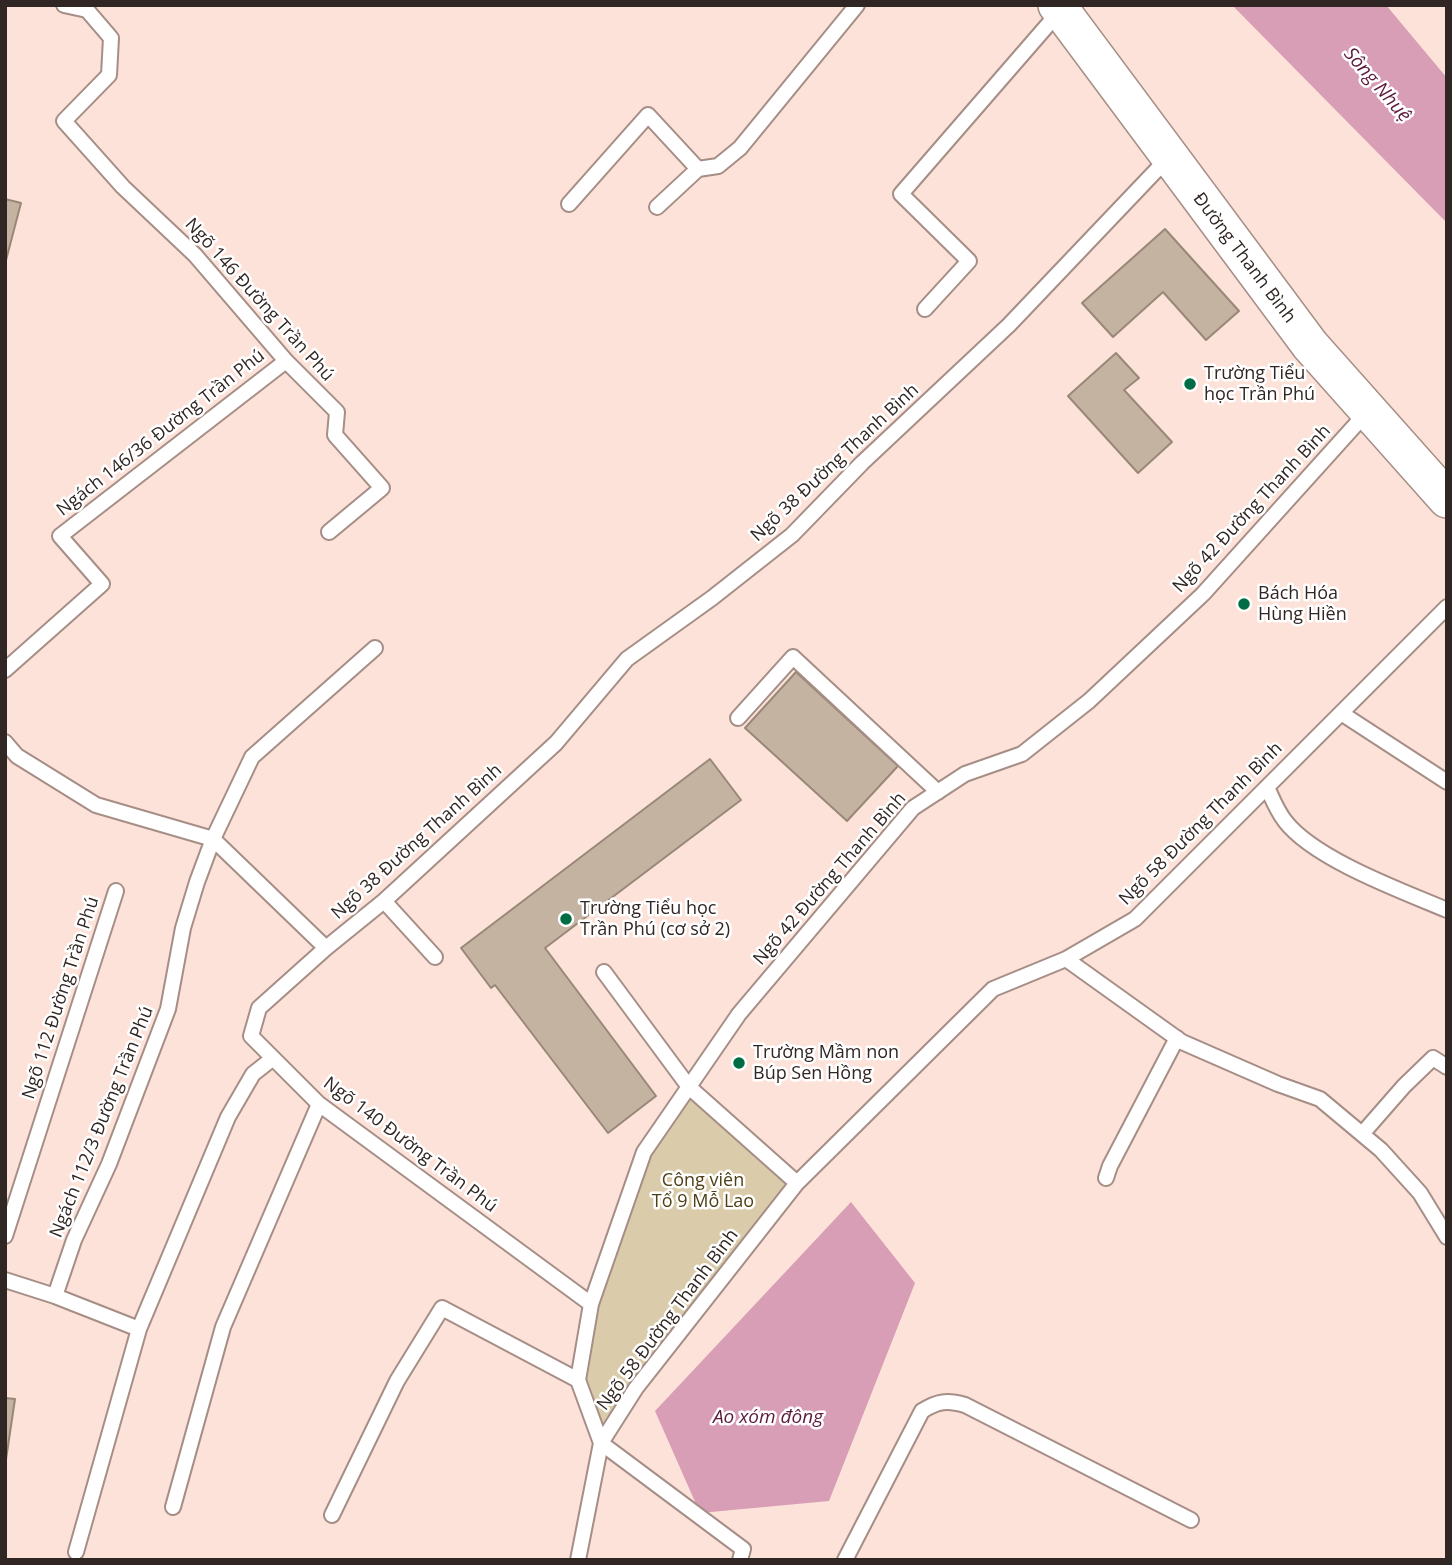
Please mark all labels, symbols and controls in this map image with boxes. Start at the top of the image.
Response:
water label: Sông Nhuệ [1339,43,1415,127]
street label: Đường Thanh Bình [1188,189,1300,327]
street label: Ngõ 146 Đường Trần Phú [180,214,338,386]
street label: Ngách 146/36 Đường Trần Phú [53,345,269,521]
place label: Trường Tiểu học Trần Phú [1204,363,1315,406]
marker: Trường Tiểu học Trần Phú [1182,376,1198,392]
street label: Ngõ 38 Đường Thanh Bình [747,380,923,546]
street label: Ngõ 42 Đường Thanh Bình [1169,421,1335,597]
place label: Bách Hóa Hùng Hiền [1258,583,1347,626]
marker: Bách Hóa Hùng Hiền [1236,596,1252,612]
street label: Ngõ 58 Đường Thanh Bình [1115,738,1287,910]
street label: Ngõ 38 Đường Thanh Bình [327,760,507,924]
street label: Ngõ 42 Đường Thanh Bình [749,788,911,970]
street label: Ngõ 112 Đường Trần Phú [18,894,104,1102]
place label: Trường Tiểu học Trần Phú (cơ sở 2) [580,898,730,940]
marker: Trường Tiểu học Trần Phú (cơ sở 2) [558,911,574,927]
street label: Ngách 112/3 Đường Trần Phú [46,1003,158,1241]
place label: Trường Mầm non Búp Sen Hồng [753,1042,899,1084]
marker: Trường Mầm non Búp Sen Hồng [731,1055,747,1071]
street label: Ngõ 140 Đường Trần Phú [319,1073,501,1217]
park label: Công viên Tổ 9 Mỗ Lao [652,1170,754,1212]
street label: Ngõ 58 Đường Thanh Bình [593,1225,743,1415]
water label: Ao xóm đông [713,1407,823,1429]

